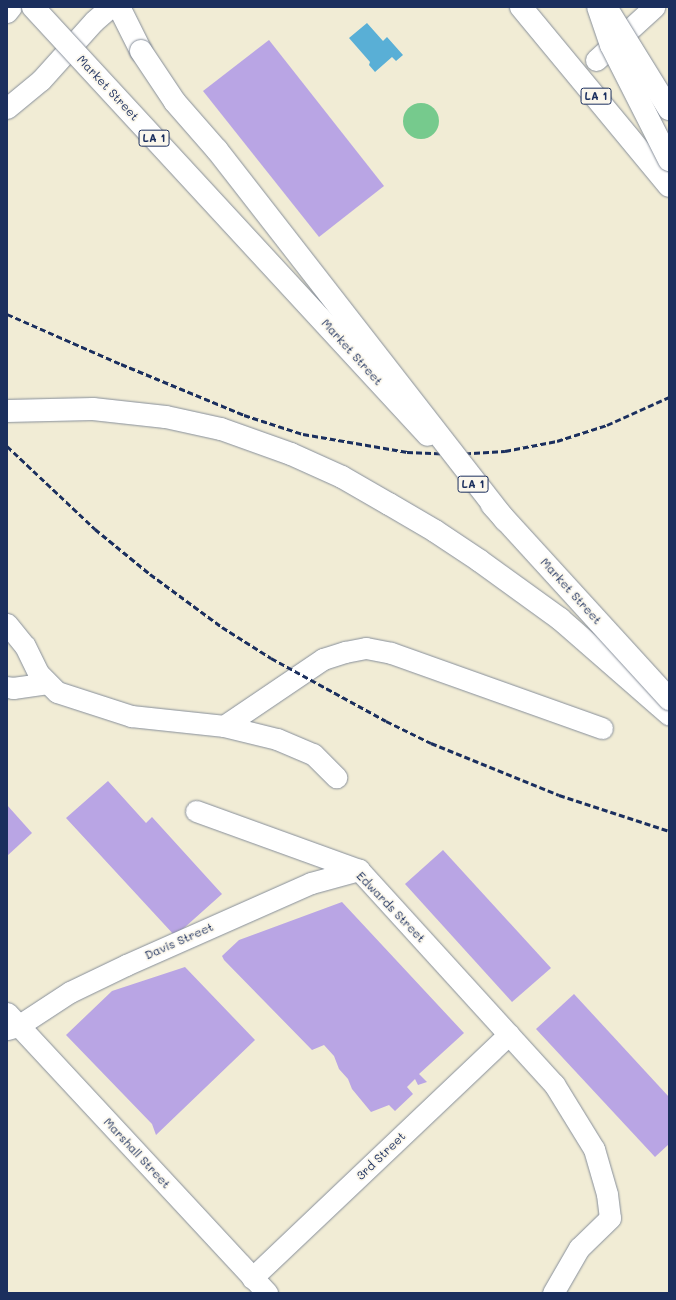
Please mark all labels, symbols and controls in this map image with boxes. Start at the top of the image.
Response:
street label: Market Street [74,52,142,124]
road number: LA 1 [580,87,612,105]
road number: LA 1 [138,129,170,147]
street label: Market Street [318,316,386,388]
road number: LA 1 [457,475,489,493]
street label: Market Street [537,555,605,627]
street label: Edwards Street [354,869,428,945]
street label: Davis Street [142,919,216,963]
street label: Marshall Street [101,1115,173,1191]
street label: 3rd Street [353,1129,409,1183]

